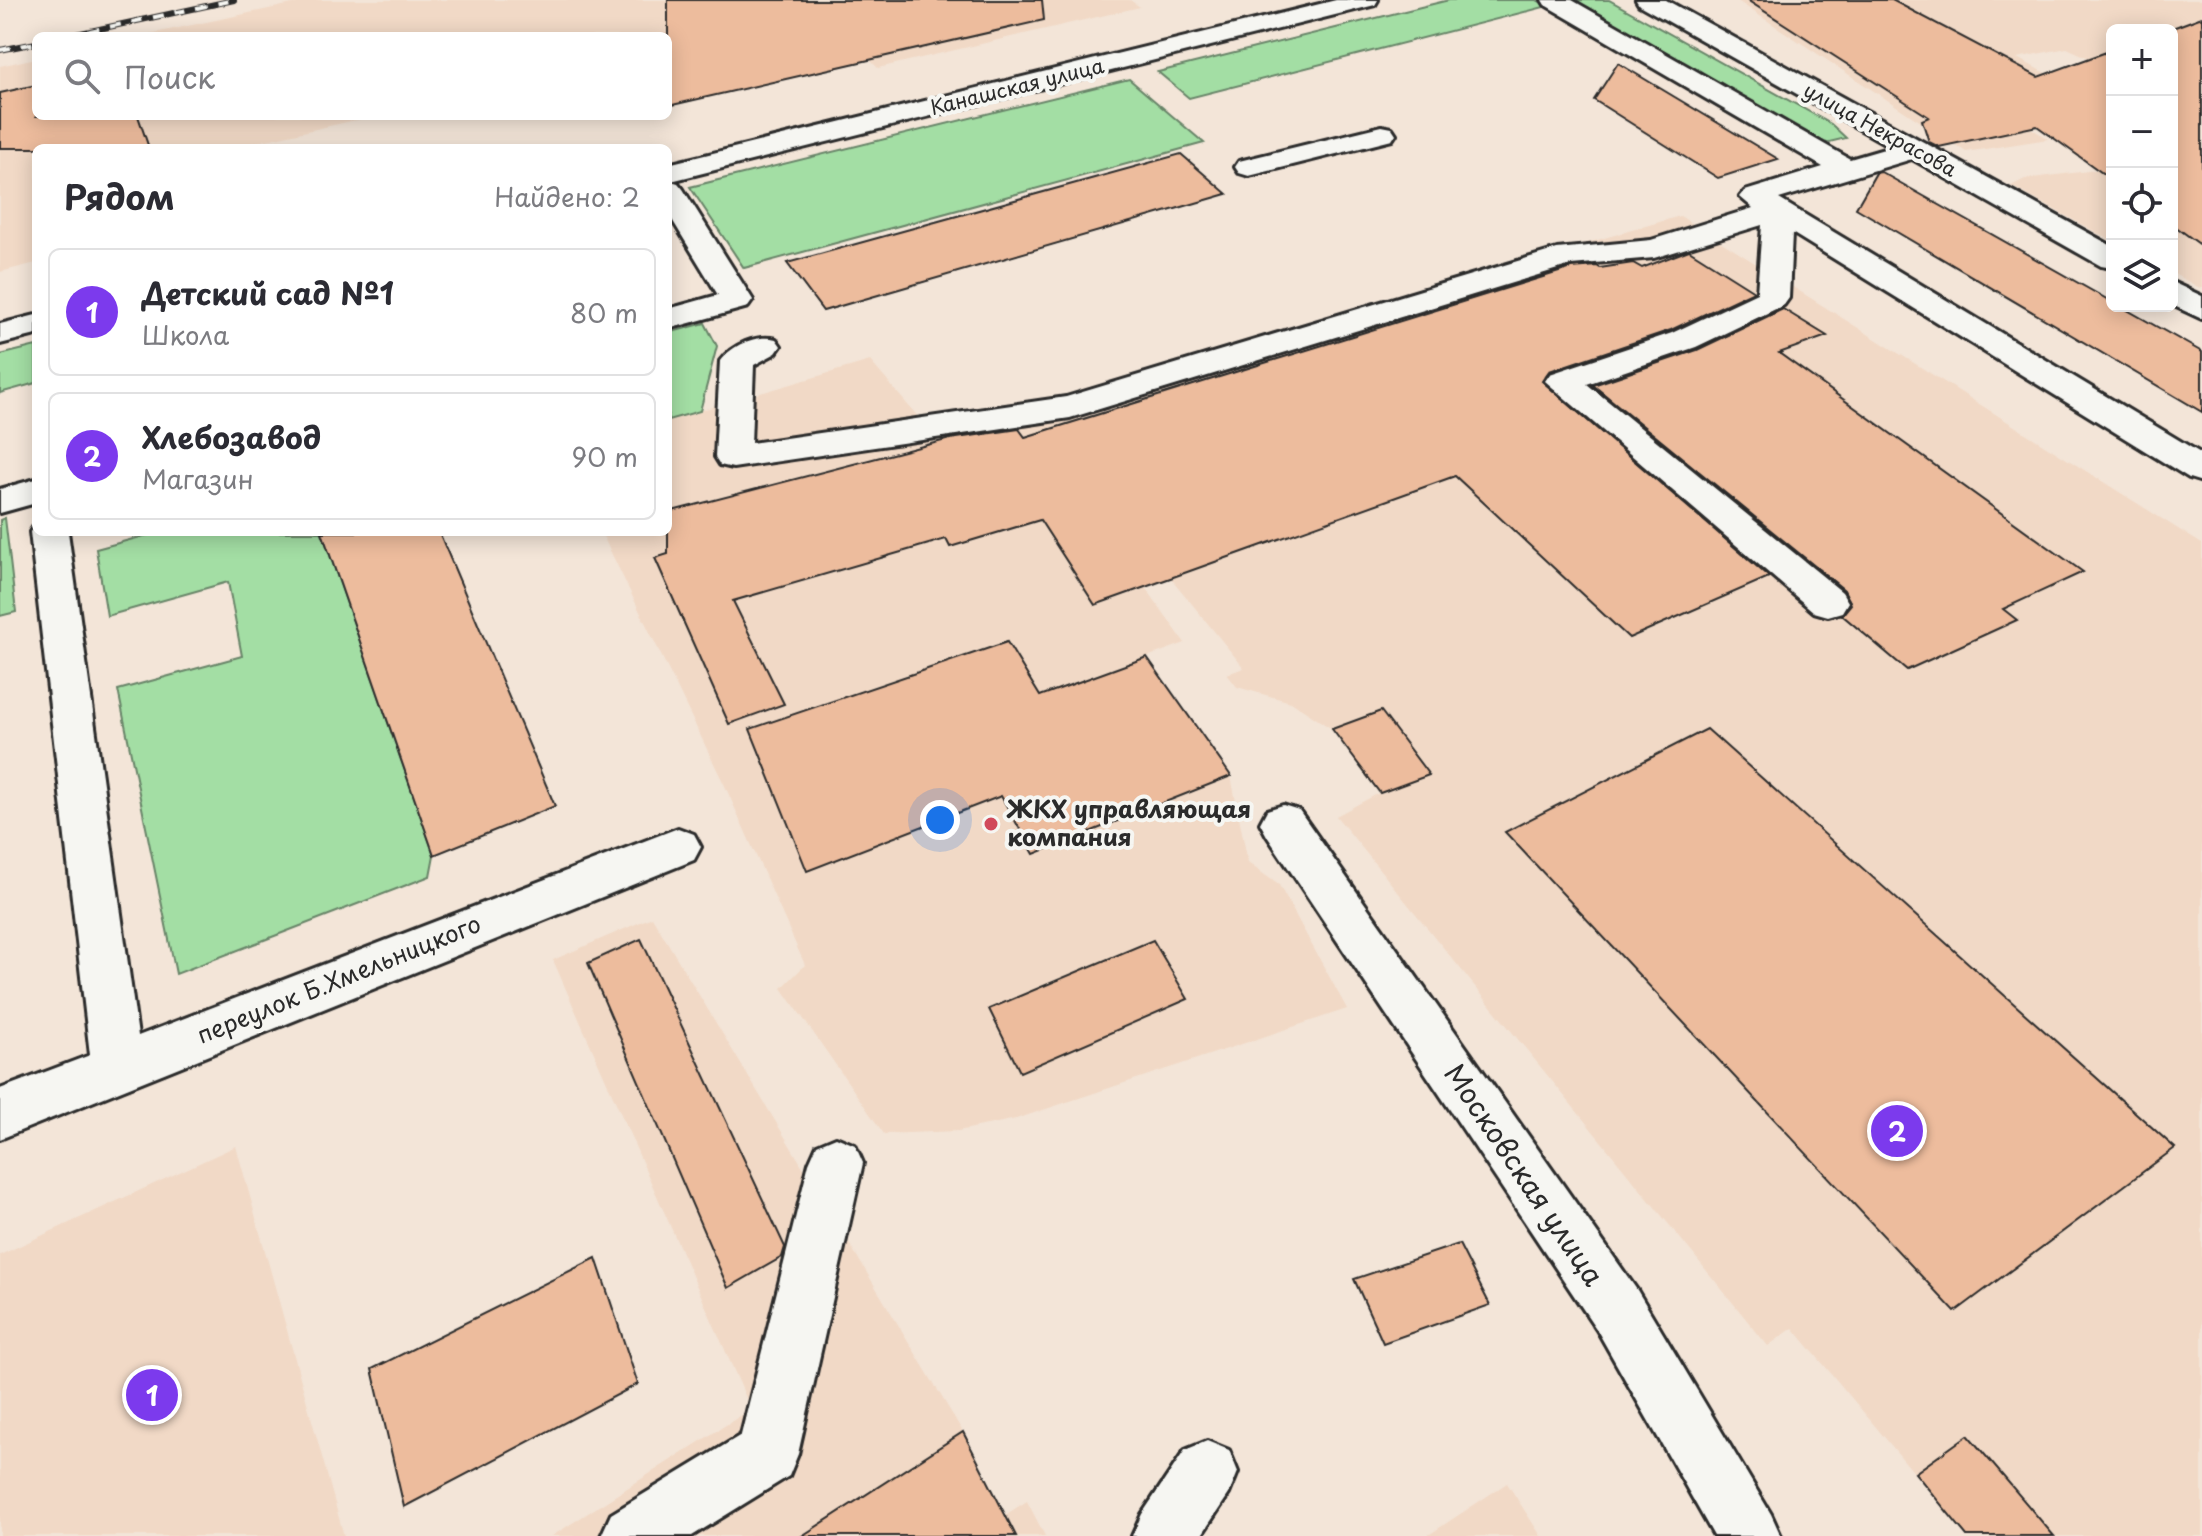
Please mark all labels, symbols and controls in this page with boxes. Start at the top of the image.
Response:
map controls [2106,24,2178,312]
button: + [2106,24,2178,96]
search box [32,32,672,120]
street label: Канашская улица [927,50,1107,122]
icon: search [60,54,104,98]
text: Поиск [124,54,215,99]
street label: улица Некрасова [1798,75,1963,184]
button: − [2106,96,2178,168]
button: locate [2106,168,2178,240]
text: Рядом [64,170,175,222]
text: Найдено: 2 [494,177,640,216]
button: layers [2106,240,2178,312]
text: Детский сад №1 [142,270,394,315]
text: 1 [86,293,98,332]
text: 80 m [570,293,638,332]
text: Школа [142,315,229,354]
text: Хлебозавод [142,414,321,459]
text: 2 [83,437,101,476]
text: 90 m [571,437,638,476]
text: Магазин [142,459,253,498]
place label: ЖКХ управляющая компания [1006,790,1251,854]
your location [920,800,960,840]
marker: ЖКХ управляющая компания [982,815,1000,833]
street label: переулок Б.Хмельницкого [191,905,486,1052]
street label: Московская улица [1435,1054,1616,1294]
pin: 2 [1871,1101,1923,1161]
pin: 1 [126,1365,178,1425]

